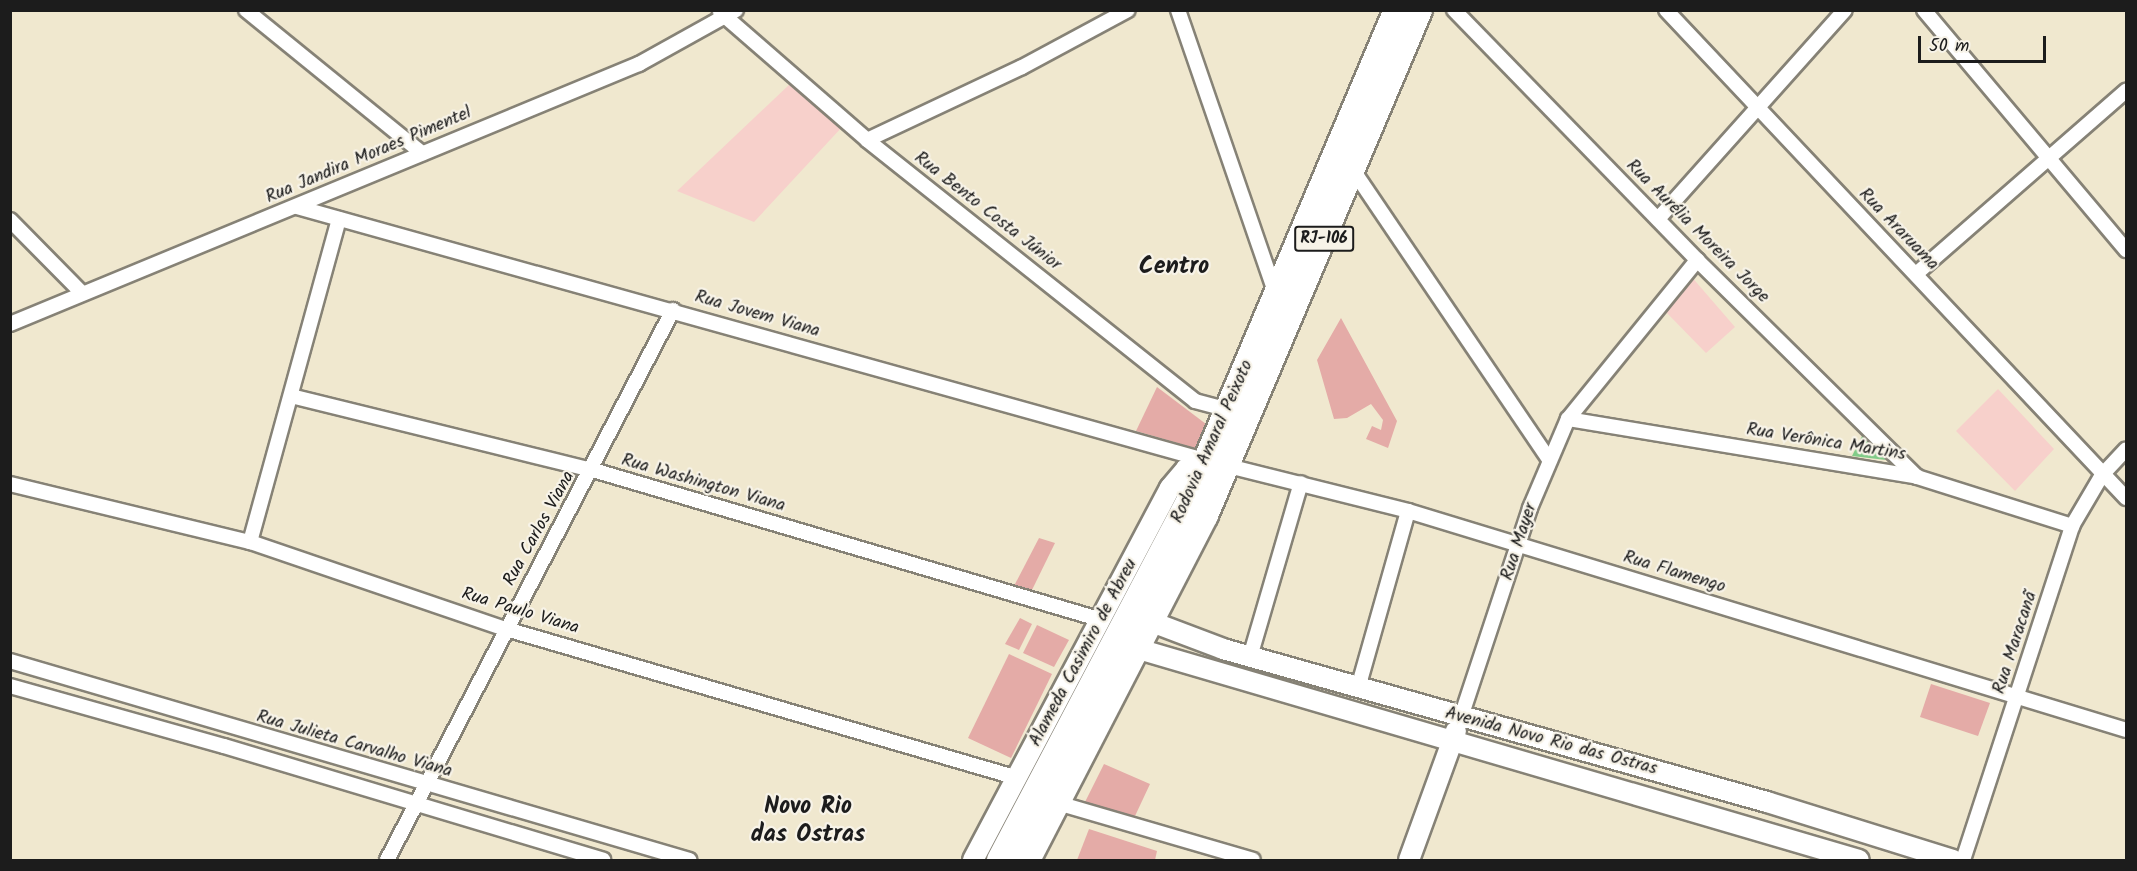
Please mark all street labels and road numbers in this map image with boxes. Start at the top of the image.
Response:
street label: Rua Jandira Moraes Pimentel [263,103,475,209]
street label: Rua Bento Costa Júnior [909,148,1065,276]
street label: Rua Aurélia Moreira Jorge [1621,156,1773,308]
street label: Rua Araruama [1853,184,1943,276]
road number: RJ-106 [1294,226,1354,252]
street label: Rua Jovem Viana [692,287,822,343]
street label: Rodovia Amaral Peixoto [1167,357,1259,527]
street label: Rua Verônica Martins [1745,420,1907,466]
street label: Rua Washington Viana [619,450,787,518]
street label: Rua Carlos Viana [500,468,580,590]
street label: Rua Mayer [1497,501,1543,583]
street label: Rua Flamengo [1620,547,1728,599]
street label: Alameda Casimiro de Abreu [1025,555,1143,751]
street label: Rua Paulo Viana [459,584,581,640]
street label: Rua Maracanã [1989,589,2043,697]
street label: Avenida Novo Rio das Ostras [1443,703,1659,781]
street label: Rua Julieta Carvalho Viana [254,707,454,783]

